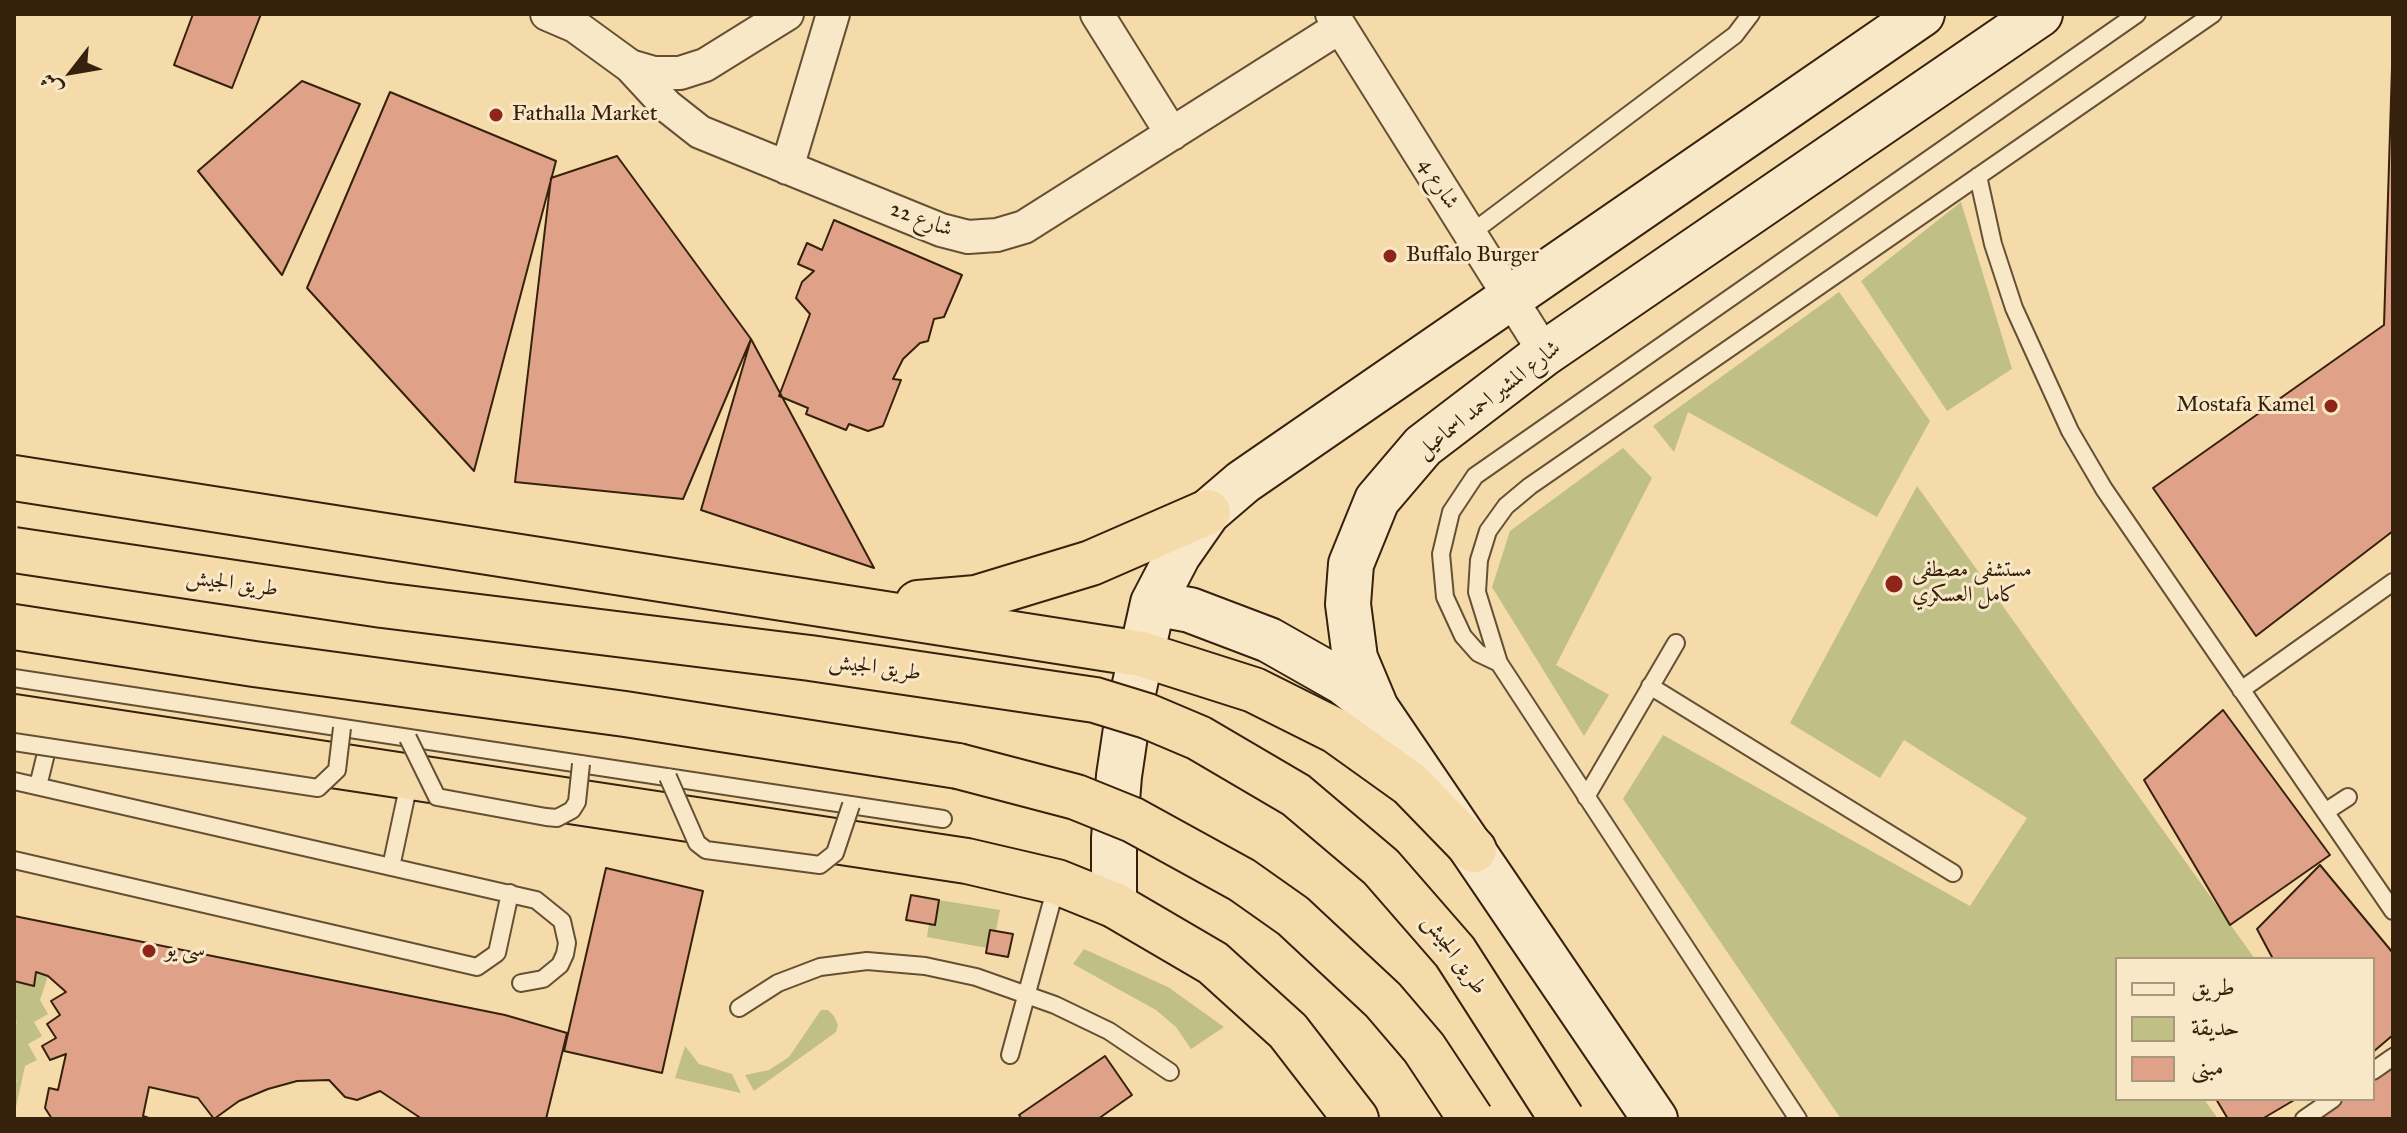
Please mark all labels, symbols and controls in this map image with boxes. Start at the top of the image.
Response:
north arrow [32,32,112,112]
text: ش [34,68,68,101]
place label: Fathalla Market [512,102,657,128]
marker: Fathalla Market [487,106,505,124]
street label: شارع 4 [1412,154,1464,214]
street label: شارع 22 [886,197,956,243]
place label: Buffalo Burger [1406,243,1539,269]
marker: Buffalo Burger [1381,247,1399,265]
street label: شارع المشير احمد اسماعيل [1412,335,1566,465]
place label: Mostafa Kamel [2176,393,2315,419]
marker: Mostafa Kamel [2322,397,2340,415]
place label: مستشفى مصطفى كامل العسكري [1912,558,2032,610]
street label: طريق الجيش [184,564,280,604]
marker: مستشفى مصطفى كامل العسكري [1883,573,1905,595]
street label: طريق الجيش [827,648,923,688]
street label: طريق الجيش [1416,910,1492,1000]
place label: سى يو [165,938,205,964]
marker: سى يو [140,942,158,960]
legend [2115,957,2375,1101]
text: طريق [2191,972,2235,1002]
text: حديقة [2191,1012,2240,1042]
text: مبنى [2191,1052,2224,1082]

